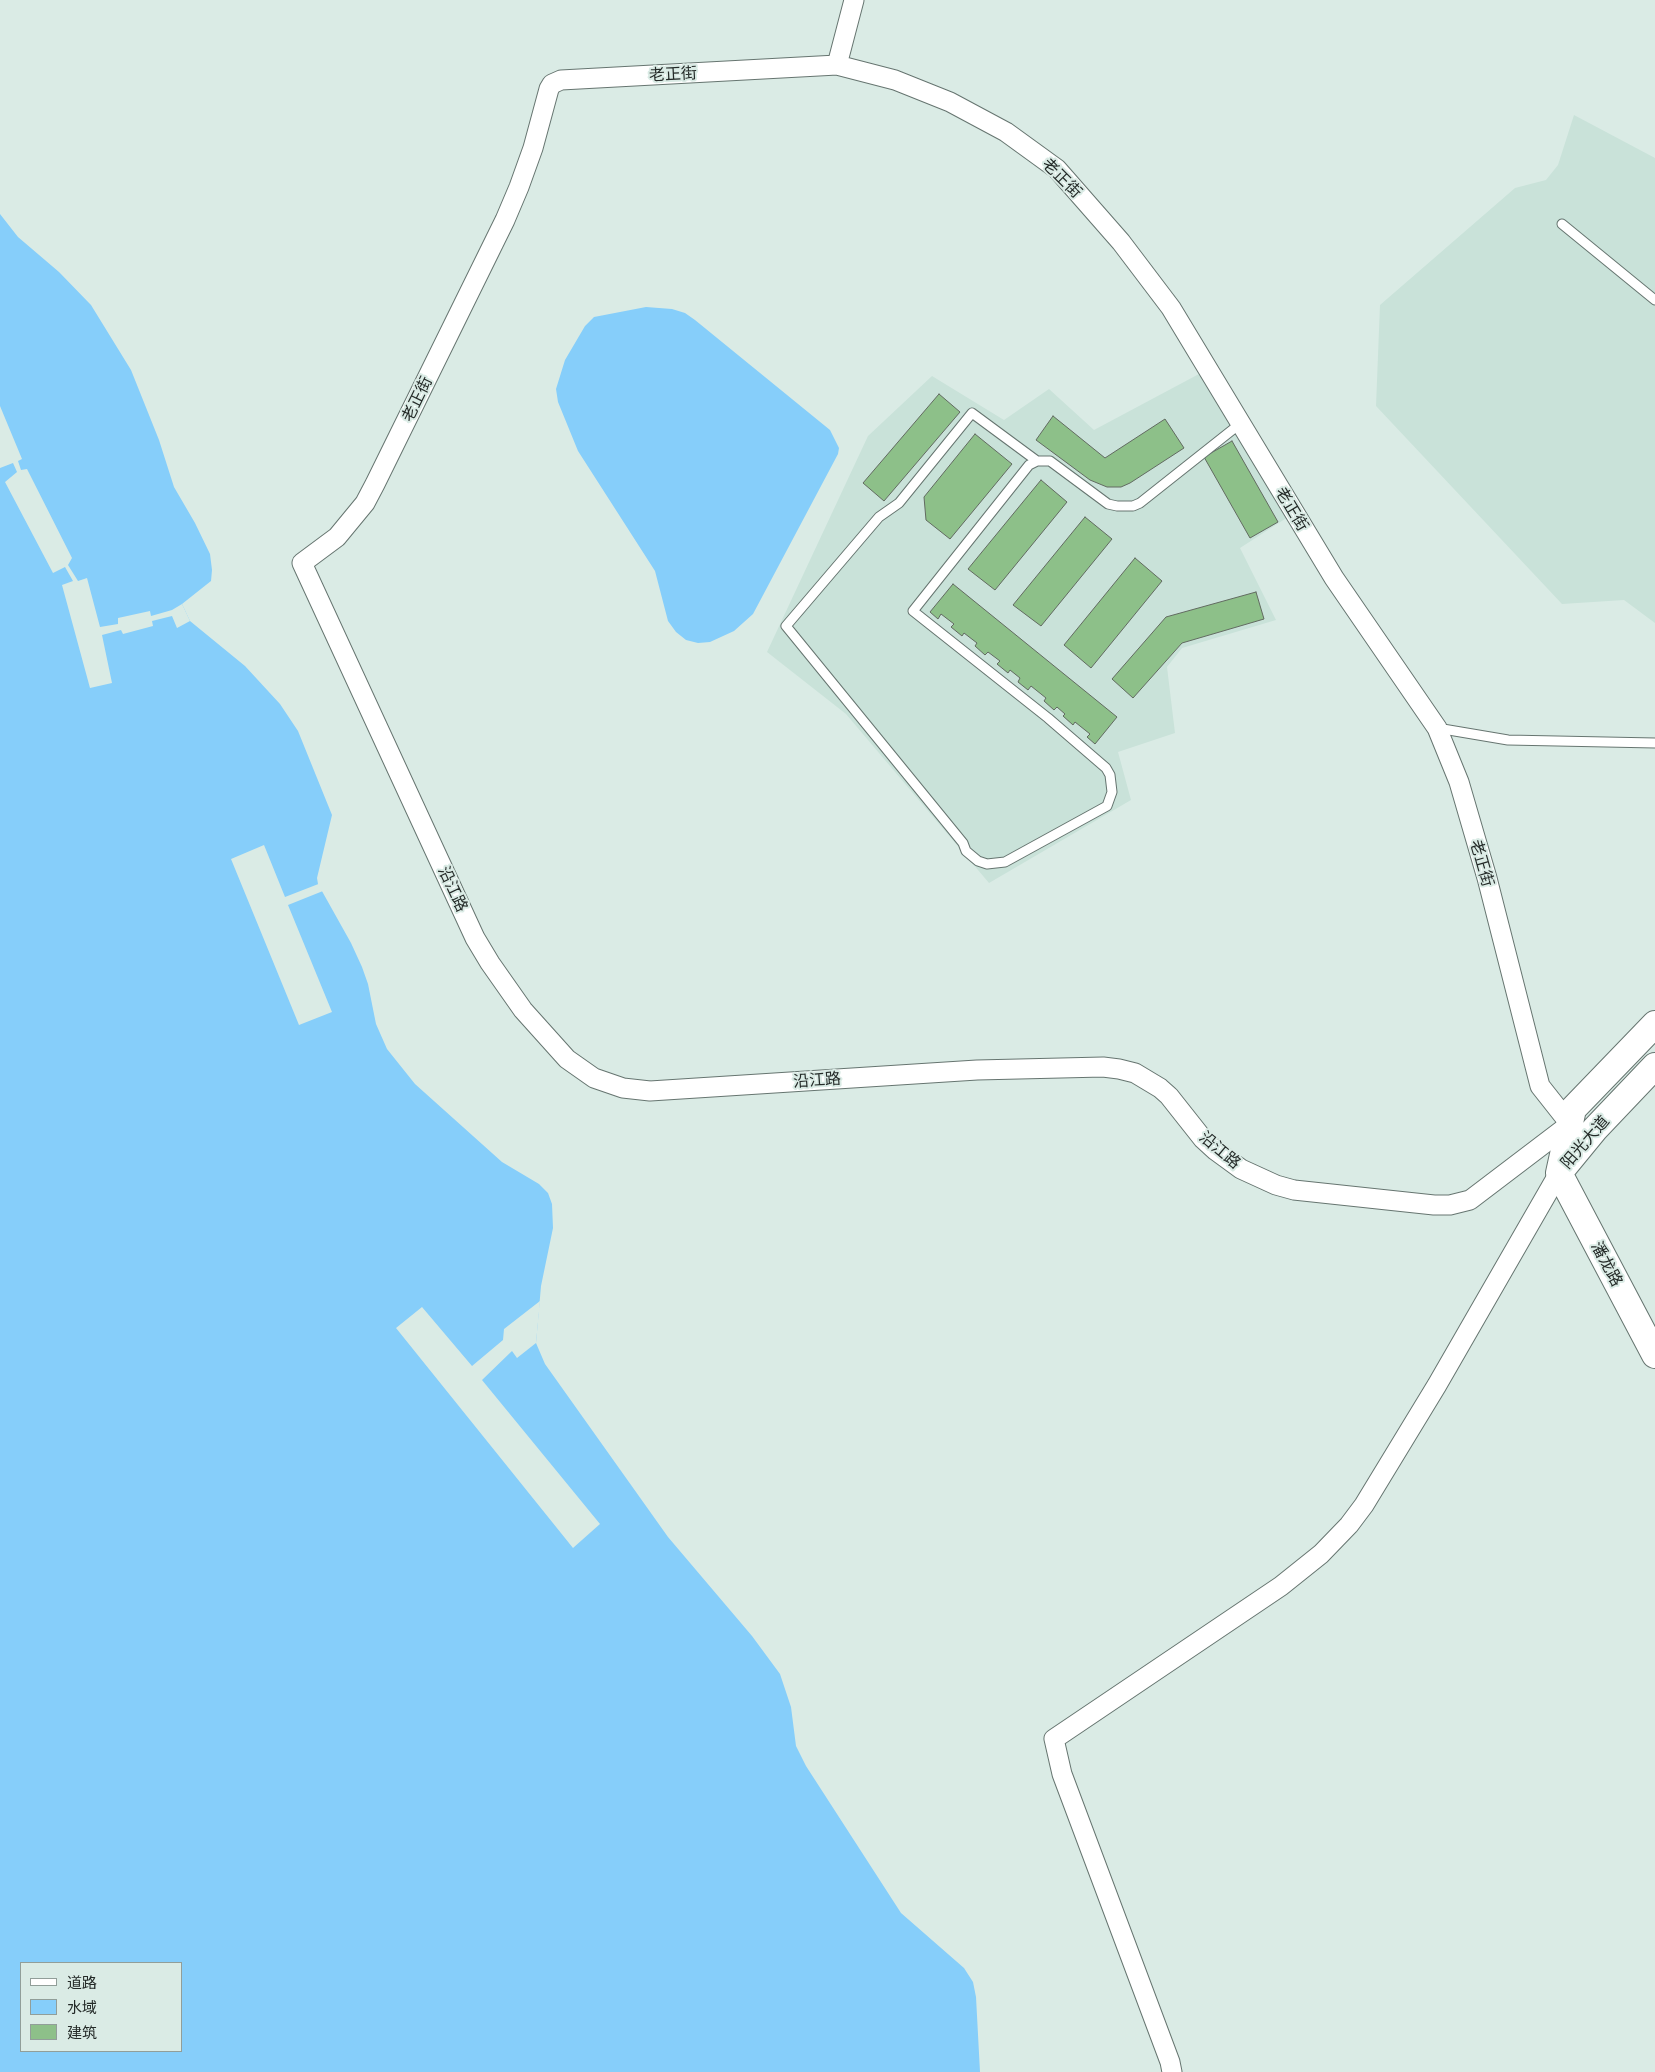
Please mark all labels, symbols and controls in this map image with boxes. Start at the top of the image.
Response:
street label: 老正街 [649,63,697,85]
street label: 老正街 [1038,154,1086,202]
street label: 老正街 [398,373,436,425]
street label: 老正街 [1271,483,1313,535]
street label: 老正街 [1466,837,1498,889]
street label: 沿江路 [434,863,472,915]
street label: 沿江路 [792,1069,842,1091]
street label: 阳光大道 [1557,1112,1613,1172]
street label: 沿江路 [1195,1127,1245,1173]
street label: 潘龙路 [1587,1238,1627,1290]
legend [20,1962,182,2052]
text: 道路 [67,1973,97,1991]
text: 水域 [67,1998,97,2016]
text: 建筑 [67,2023,97,2041]

